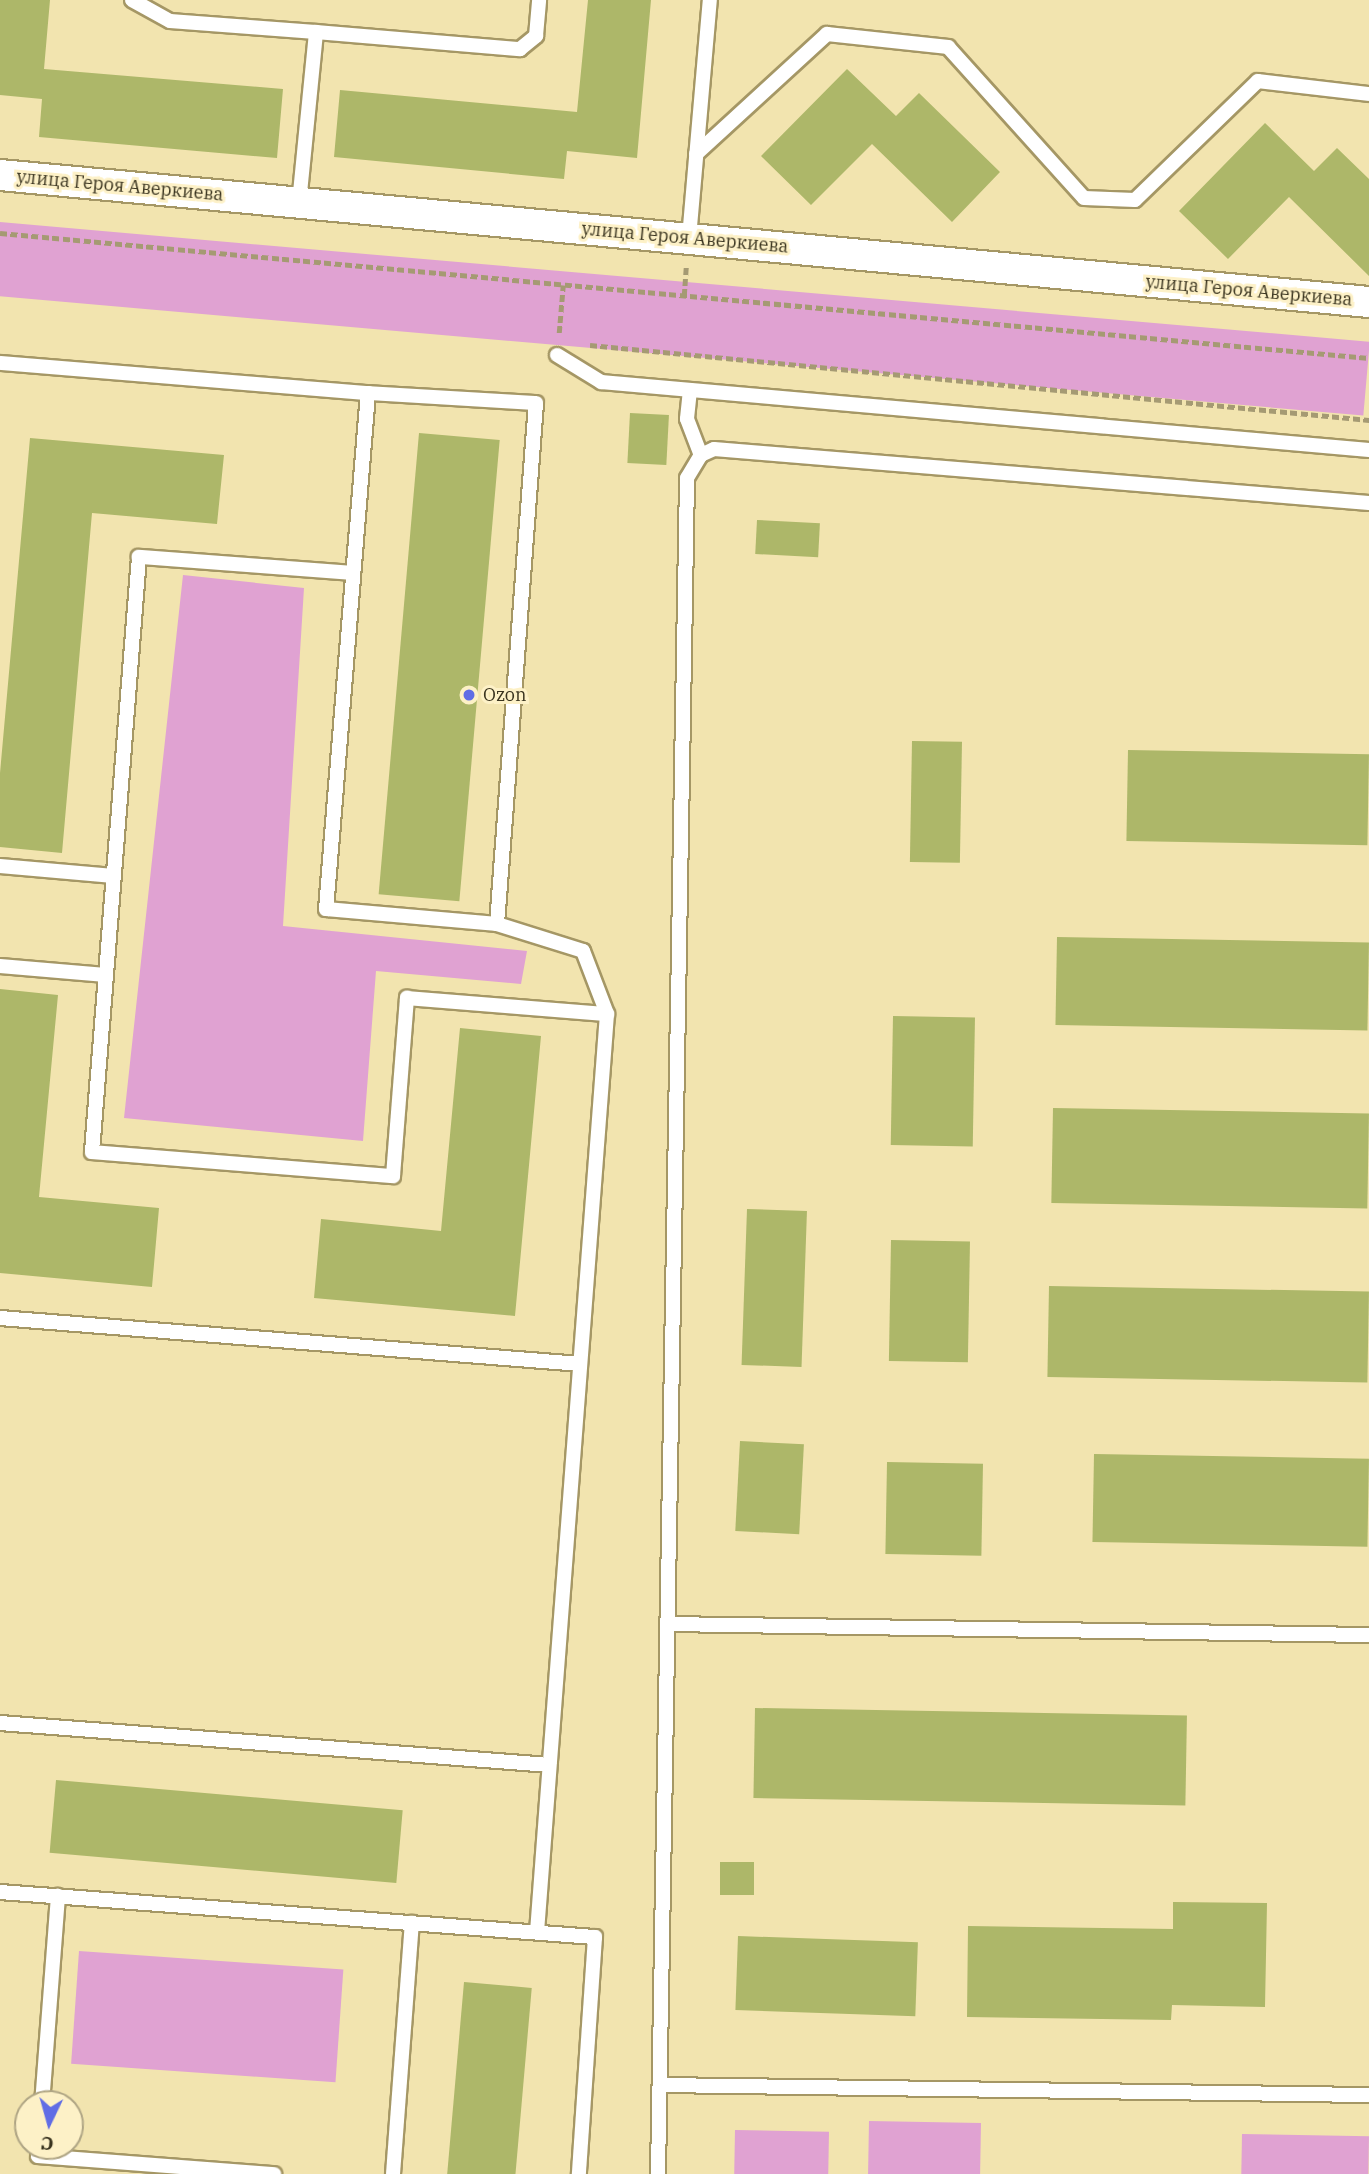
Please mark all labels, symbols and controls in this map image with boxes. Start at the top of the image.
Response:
street label: улица Героя Аверкиева [16,166,224,206]
street label: улица Героя Аверкиева [581,218,789,258]
street label: улица Героя Аверкиева [1145,271,1353,311]
place label: Ozon [483,684,527,706]
marker: Ozon [461,687,477,703]
north arrow [14,2090,84,2160]
text: С [40,2131,55,2156]

